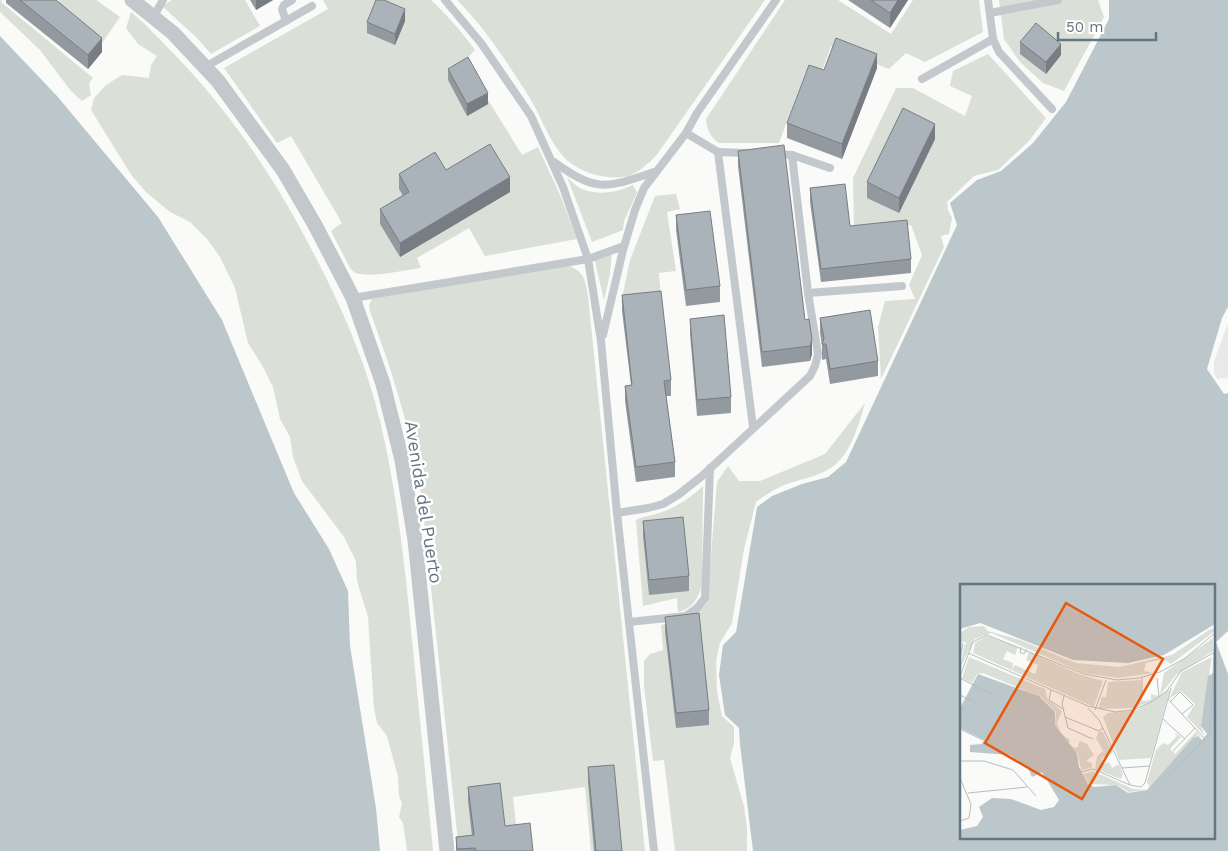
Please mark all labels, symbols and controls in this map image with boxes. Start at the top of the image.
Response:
scale bar [1058,10,1156,42]
text: 50 m [1066,18,1103,36]
street label: Avenida del Puerto [401,419,447,585]
inset map [960,584,1216,838]

